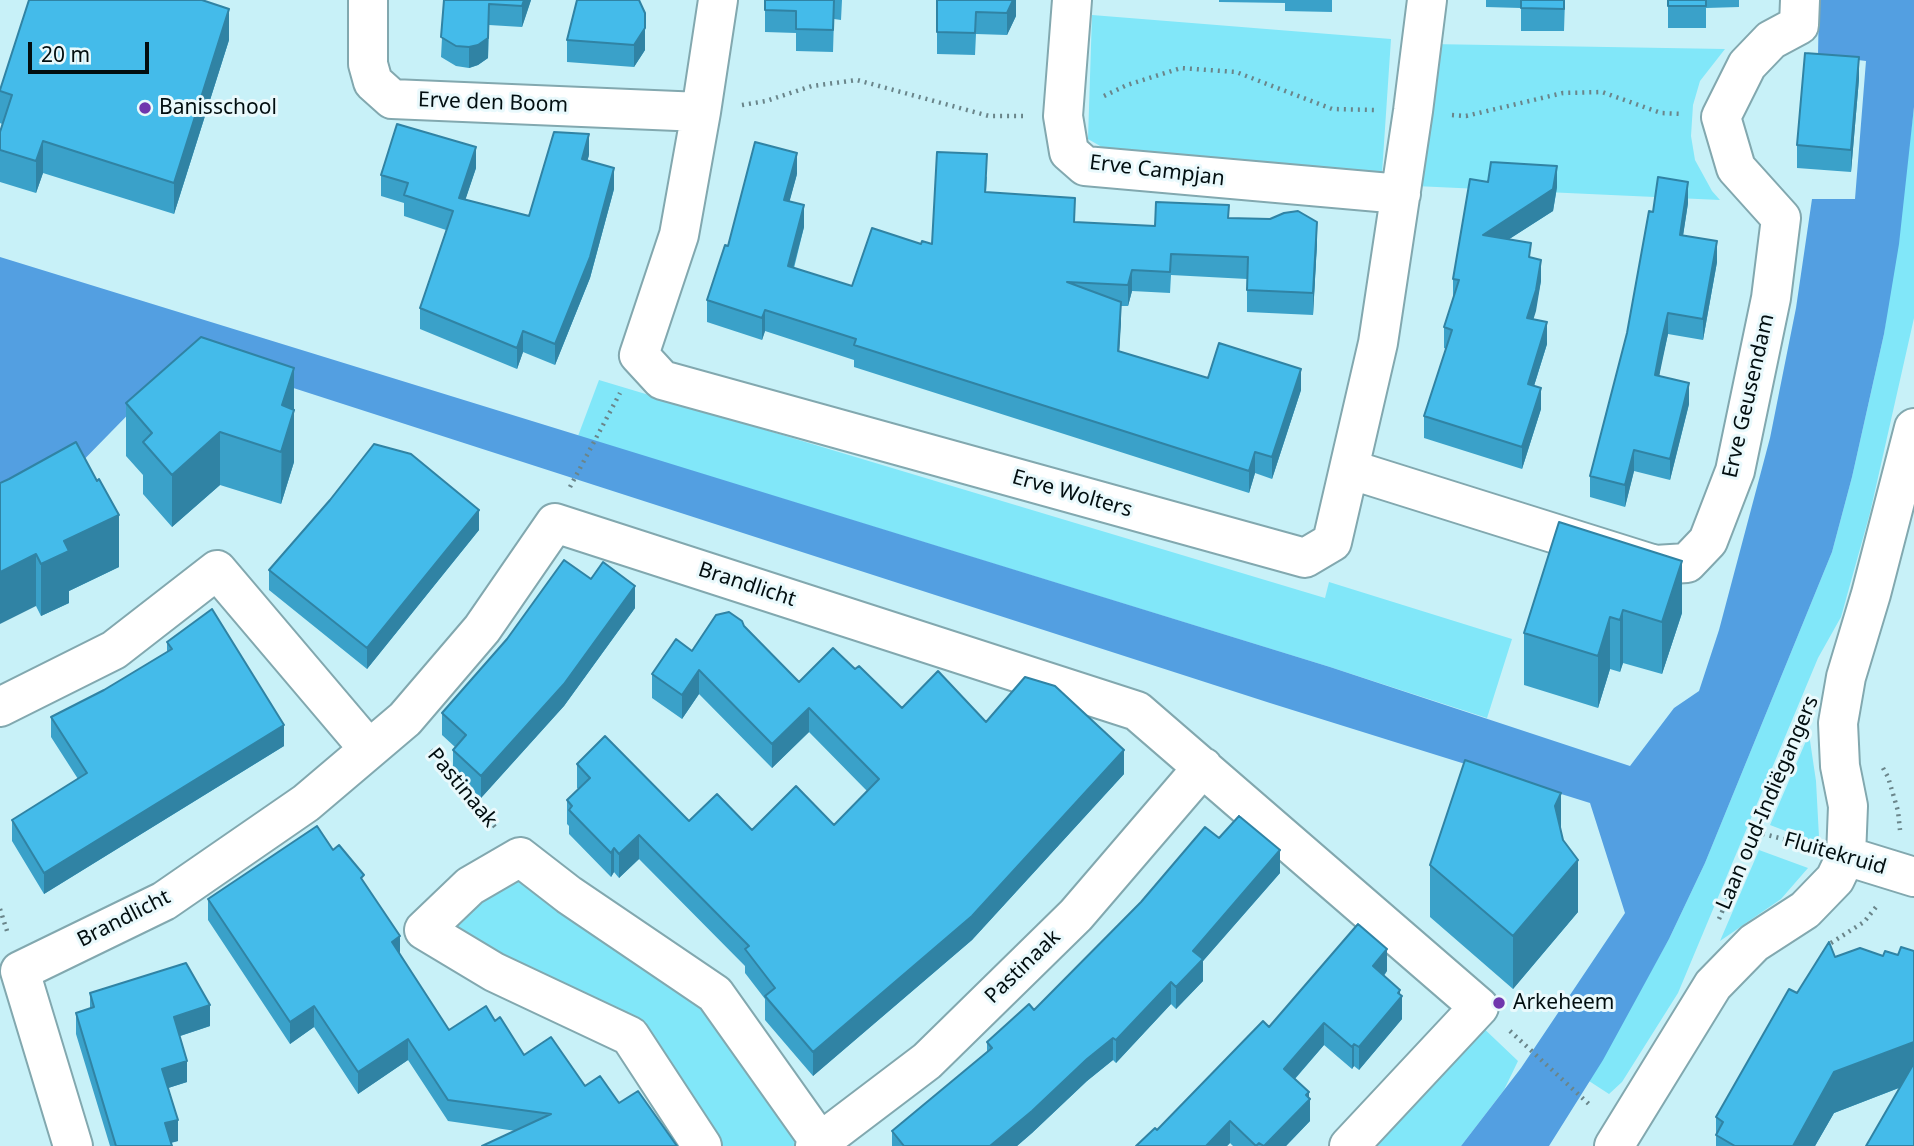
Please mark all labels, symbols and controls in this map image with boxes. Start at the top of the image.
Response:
scale bar [32,28,152,72]
text: 20 m [41,40,90,68]
street label: Erve den Boom [417,88,569,118]
place label: Banisschool [159,95,277,121]
marker: Banisschool [137,100,153,116]
street label: Erve Campjan [1088,150,1226,192]
street label: Erve Geusendam [1718,311,1780,481]
street label: Erve Wolters [1009,465,1135,523]
street label: Brandlicht [695,557,799,613]
street label: Laan oud-Indiëgangers [1712,692,1824,914]
street label: Pastinaak [422,743,502,833]
street label: Fluitekruid [1781,827,1889,881]
street label: Brandlicht [73,885,175,953]
street label: Pastinaak [980,925,1066,1009]
place label: Arkeheem [1513,990,1614,1016]
marker: Arkeheem [1491,995,1507,1011]

